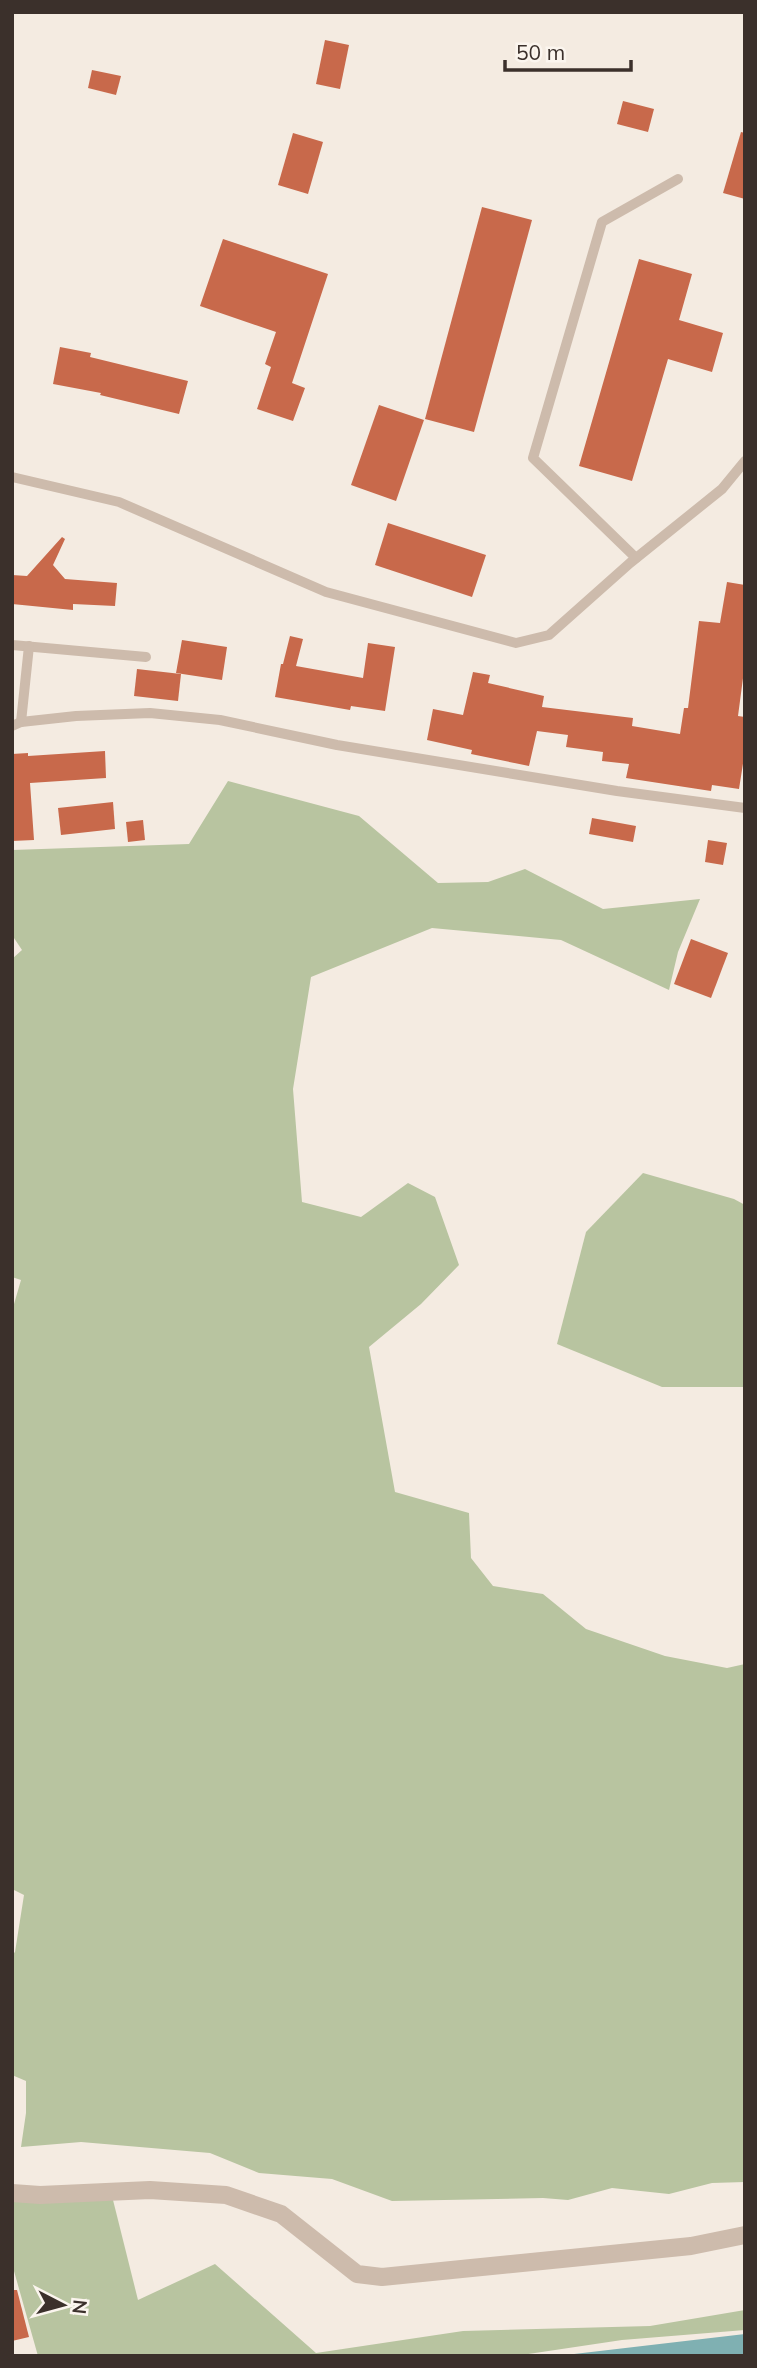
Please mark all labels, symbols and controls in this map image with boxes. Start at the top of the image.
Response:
scale bar [505,28,631,72]
text: 50 m [516,39,565,65]
north arrow [28,2270,98,2340]
text: N [67,2298,93,2315]

